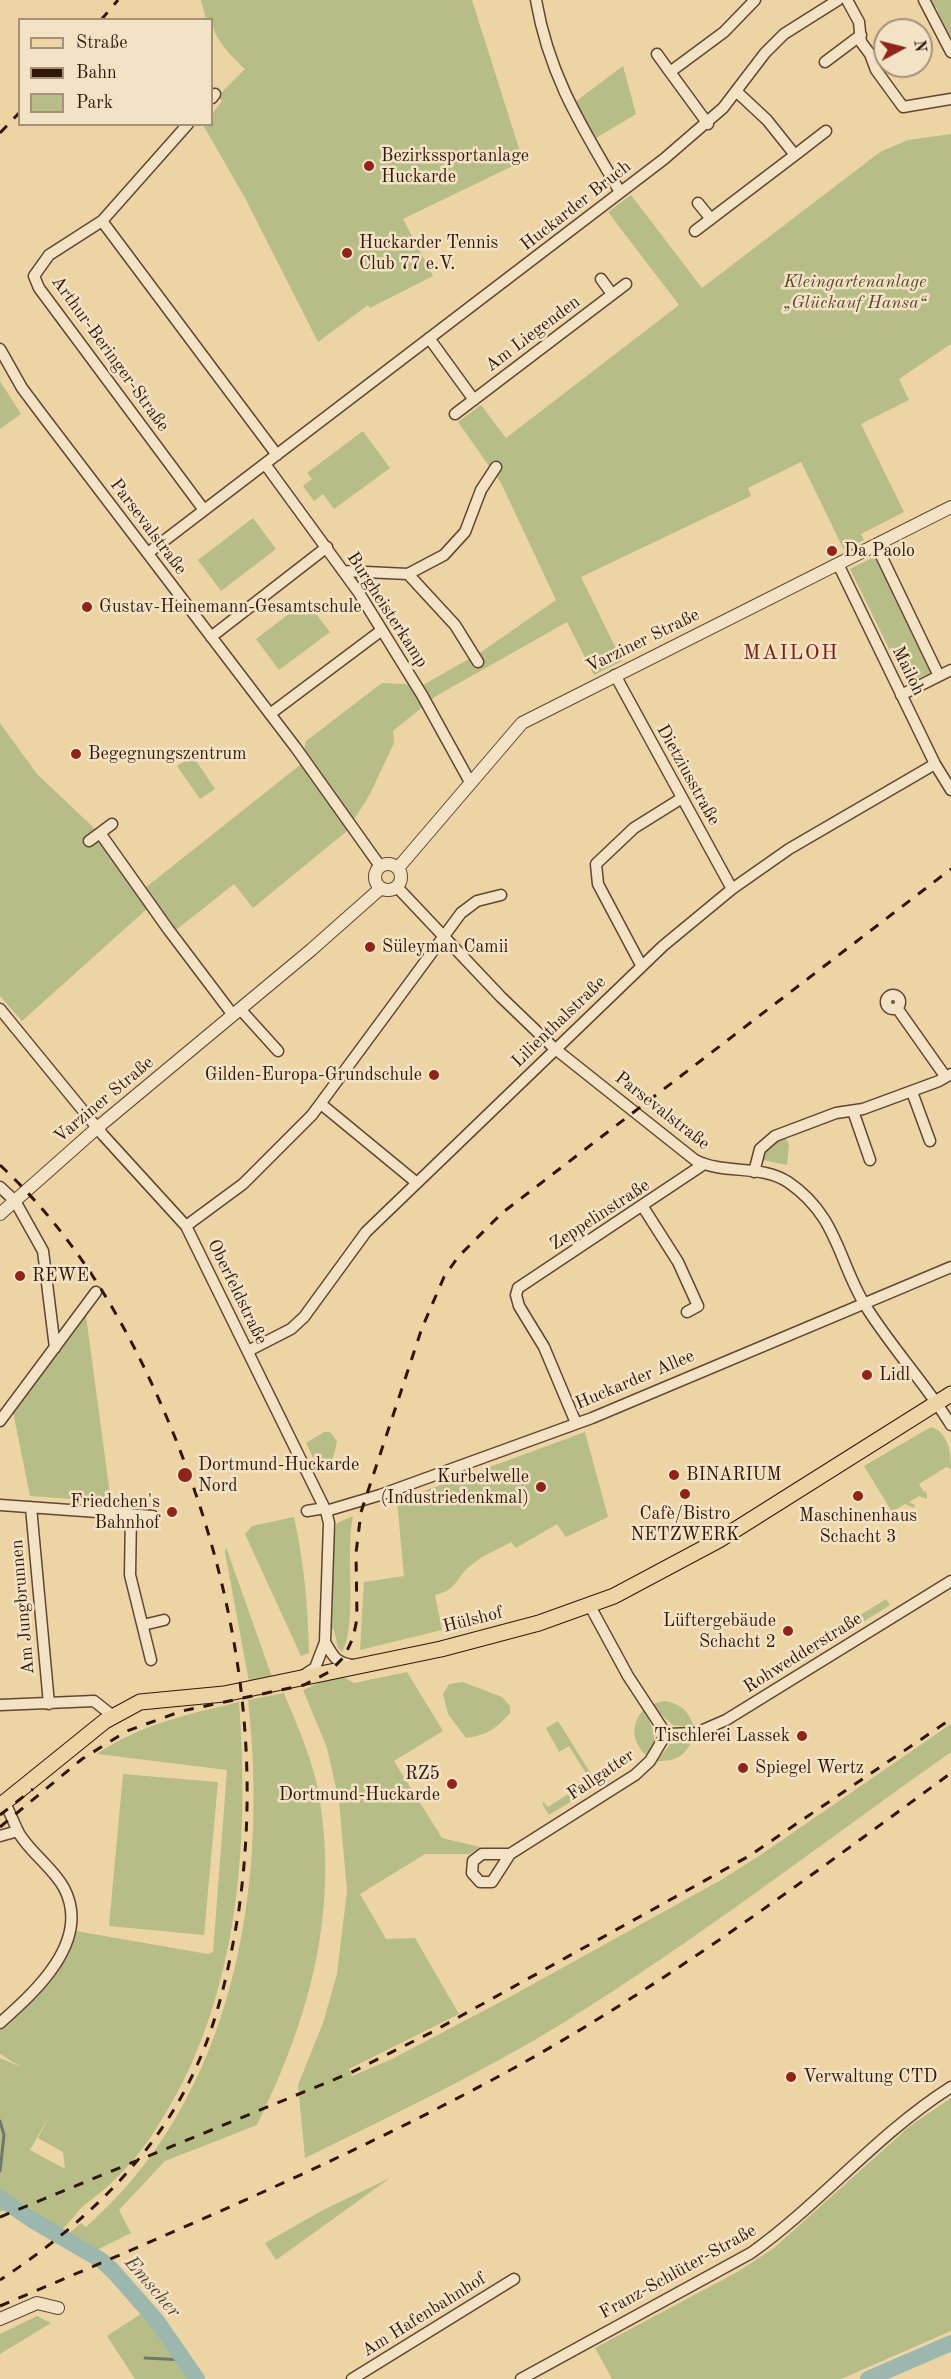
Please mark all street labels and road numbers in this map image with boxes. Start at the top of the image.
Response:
street label: Huckarder Bruch [516,156,636,256]
street label: Arthur-Beringer-Straße [46,272,174,436]
street label: Am Liegenden [481,291,585,377]
street label: Parsevalstraße [105,475,191,579]
street label: Burgheisterkamp [342,548,432,672]
street label: Varziner Straße [583,604,703,678]
street label: Mailoh [887,643,929,699]
street label: Dietziusstraße [651,721,725,829]
street label: Lilienthalstraße [507,972,611,1072]
street label: Varziner Straße [50,1052,158,1148]
street label: Parsevalstraße [610,1067,714,1155]
street label: Zeppelinstraße [546,1175,654,1255]
street label: Oberfeldstraße [202,1236,272,1348]
street label: Huckarder Allee [572,1345,698,1415]
street label: Am Jungbrunnen [6,1539,40,1675]
street label: Hülshof [441,1602,505,1638]
street label: Rohwedderstraße [740,1608,866,1698]
street label: Fallgatter [563,1745,639,1805]
street label: Franz-Schlüter-Straße [596,2220,760,2324]
street label: Am Hafenbahnhof [358,2268,490,2362]

